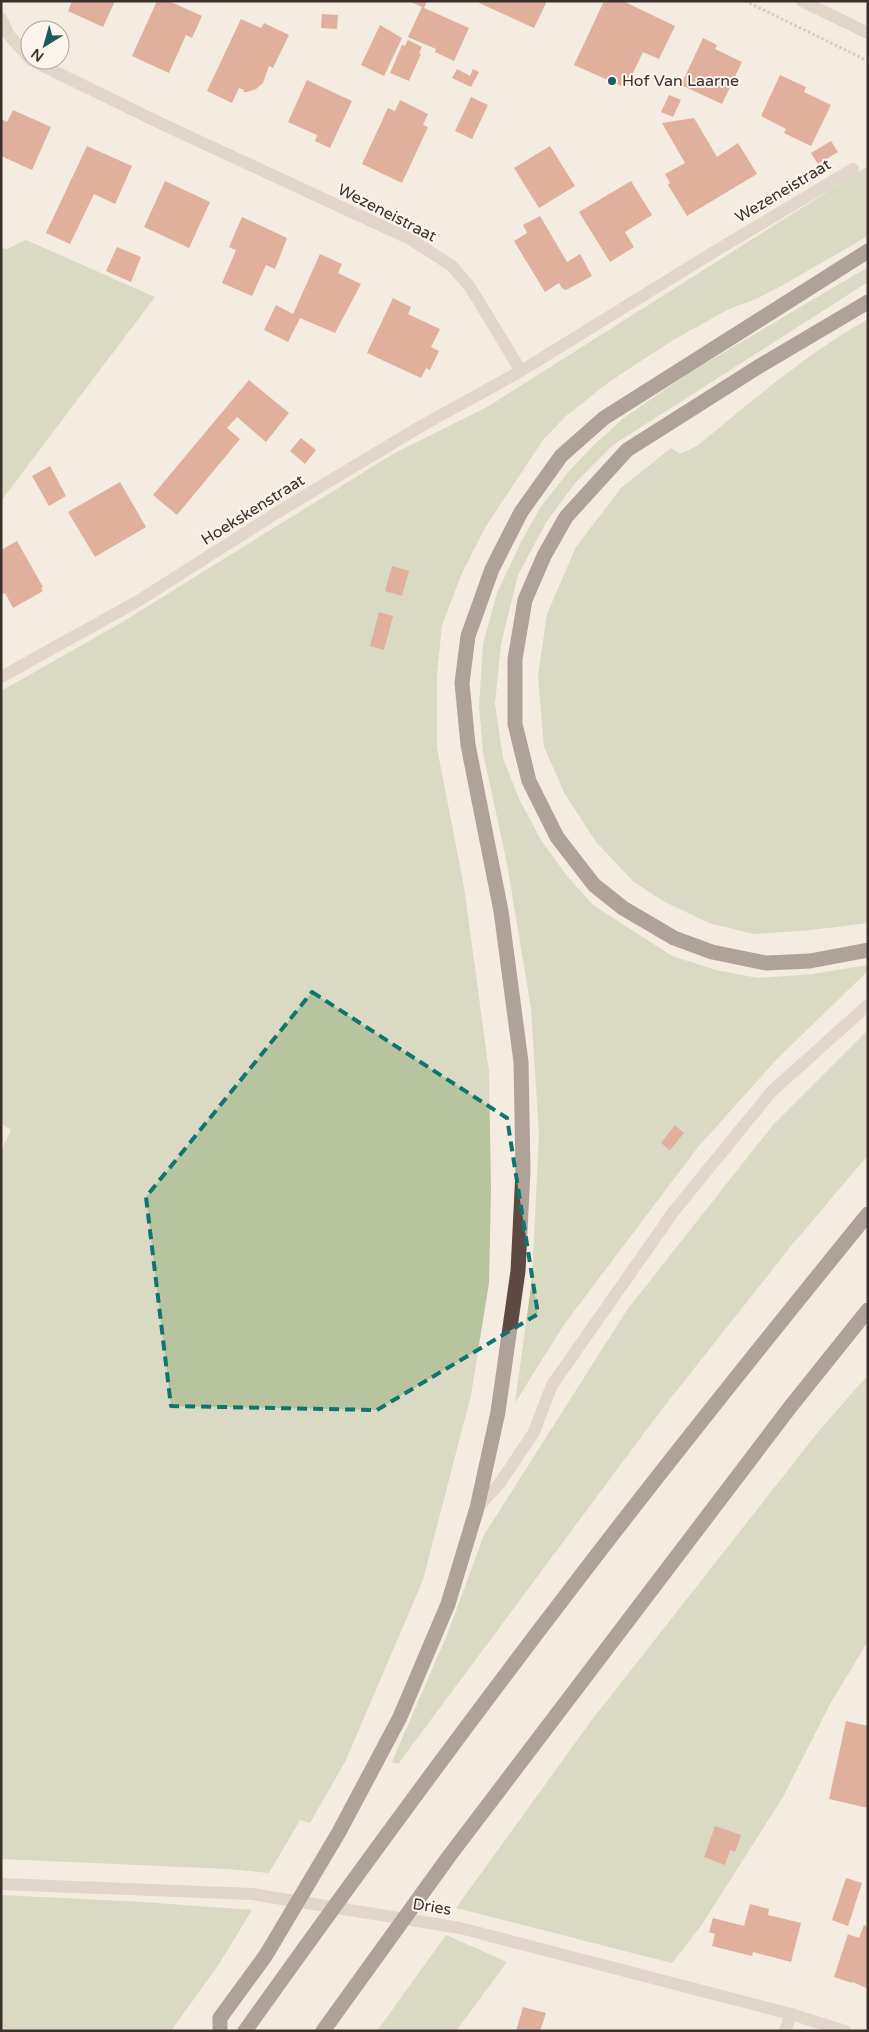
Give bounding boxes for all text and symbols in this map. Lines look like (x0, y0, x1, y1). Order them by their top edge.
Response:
north arrow (20, 20, 70, 70)
text: N (28, 45, 47, 65)
place label: Hof Van Laarne (622, 71, 739, 91)
marker: Hof Van Laarne (606, 75, 618, 87)
street label: Wezeneistraat (732, 155, 834, 227)
street label: Wezeneistraat (334, 180, 440, 246)
street label: Hoekskenstraat (198, 470, 308, 550)
street label: Dries (411, 1894, 453, 1920)

